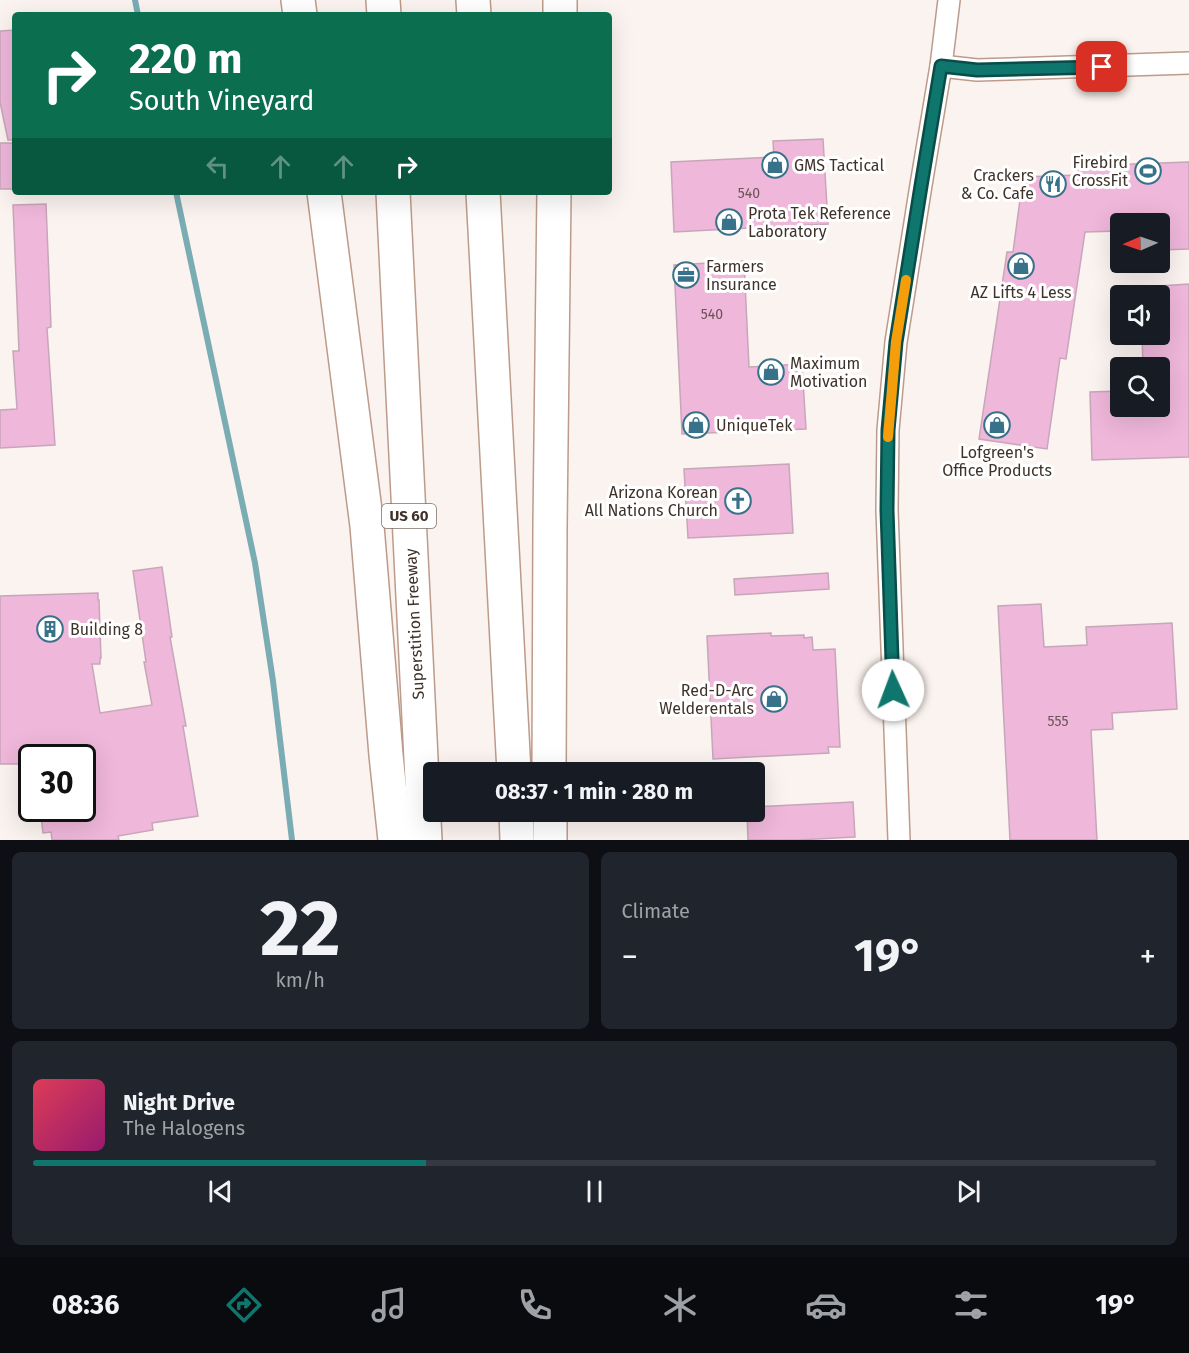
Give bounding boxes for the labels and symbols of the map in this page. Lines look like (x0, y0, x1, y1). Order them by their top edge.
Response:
pin (1076, 41, 1127, 92)
shop icon: GMS Tactical (760, 150, 790, 180)
place label: Firebird CrossFit (1072, 153, 1128, 190)
place label: GMS Tactical (794, 156, 884, 175)
sports icon: Firebird CrossFit (1133, 156, 1163, 186)
place label: Crackers & Co. Cafe (961, 166, 1034, 203)
restaurant icon: Crackers & Co. Cafe (1038, 169, 1068, 199)
house number: 540 (738, 185, 760, 202)
place label: Prota Tek Reference Laboratory (748, 204, 891, 241)
shop icon: Prota Tek Reference Laboratory (714, 207, 744, 237)
north arrow (1110, 213, 1170, 273)
shop icon: AZ Lifts 4 Less (1006, 251, 1036, 281)
place label: Farmers Insurance (706, 257, 777, 294)
office icon: Farmers Insurance (671, 260, 701, 290)
place label: AZ Lifts 4 Less (971, 283, 1071, 302)
house number: 540 (701, 306, 723, 323)
place label: Maximum Motivation (790, 354, 867, 391)
shop icon: Maximum Motivation (756, 357, 786, 387)
shop icon: UniqueTek (681, 410, 711, 440)
shop icon: Lofgreen's Office Products (982, 410, 1012, 440)
place label: UniqueTek (716, 416, 793, 435)
place label: Lofgreen's Office Products (942, 443, 1052, 480)
place label: Arizona Korean All Nations Church (585, 483, 718, 520)
church icon: Arizona Korean All Nations Church (723, 486, 753, 516)
road number: US 60 (382, 504, 436, 528)
street label: Superstition Freeway (401, 548, 428, 700)
building icon: Building 8 (35, 614, 65, 644)
place label: Building 8 (70, 620, 143, 639)
position arrow (861, 658, 925, 722)
place label: Red-D-Arc Welderentals (659, 681, 754, 718)
shop icon: Red-D-Arc Welderentals (759, 684, 789, 714)
house number: 555 (1048, 713, 1068, 730)
speed limit sign: 30 (18, 744, 96, 822)

